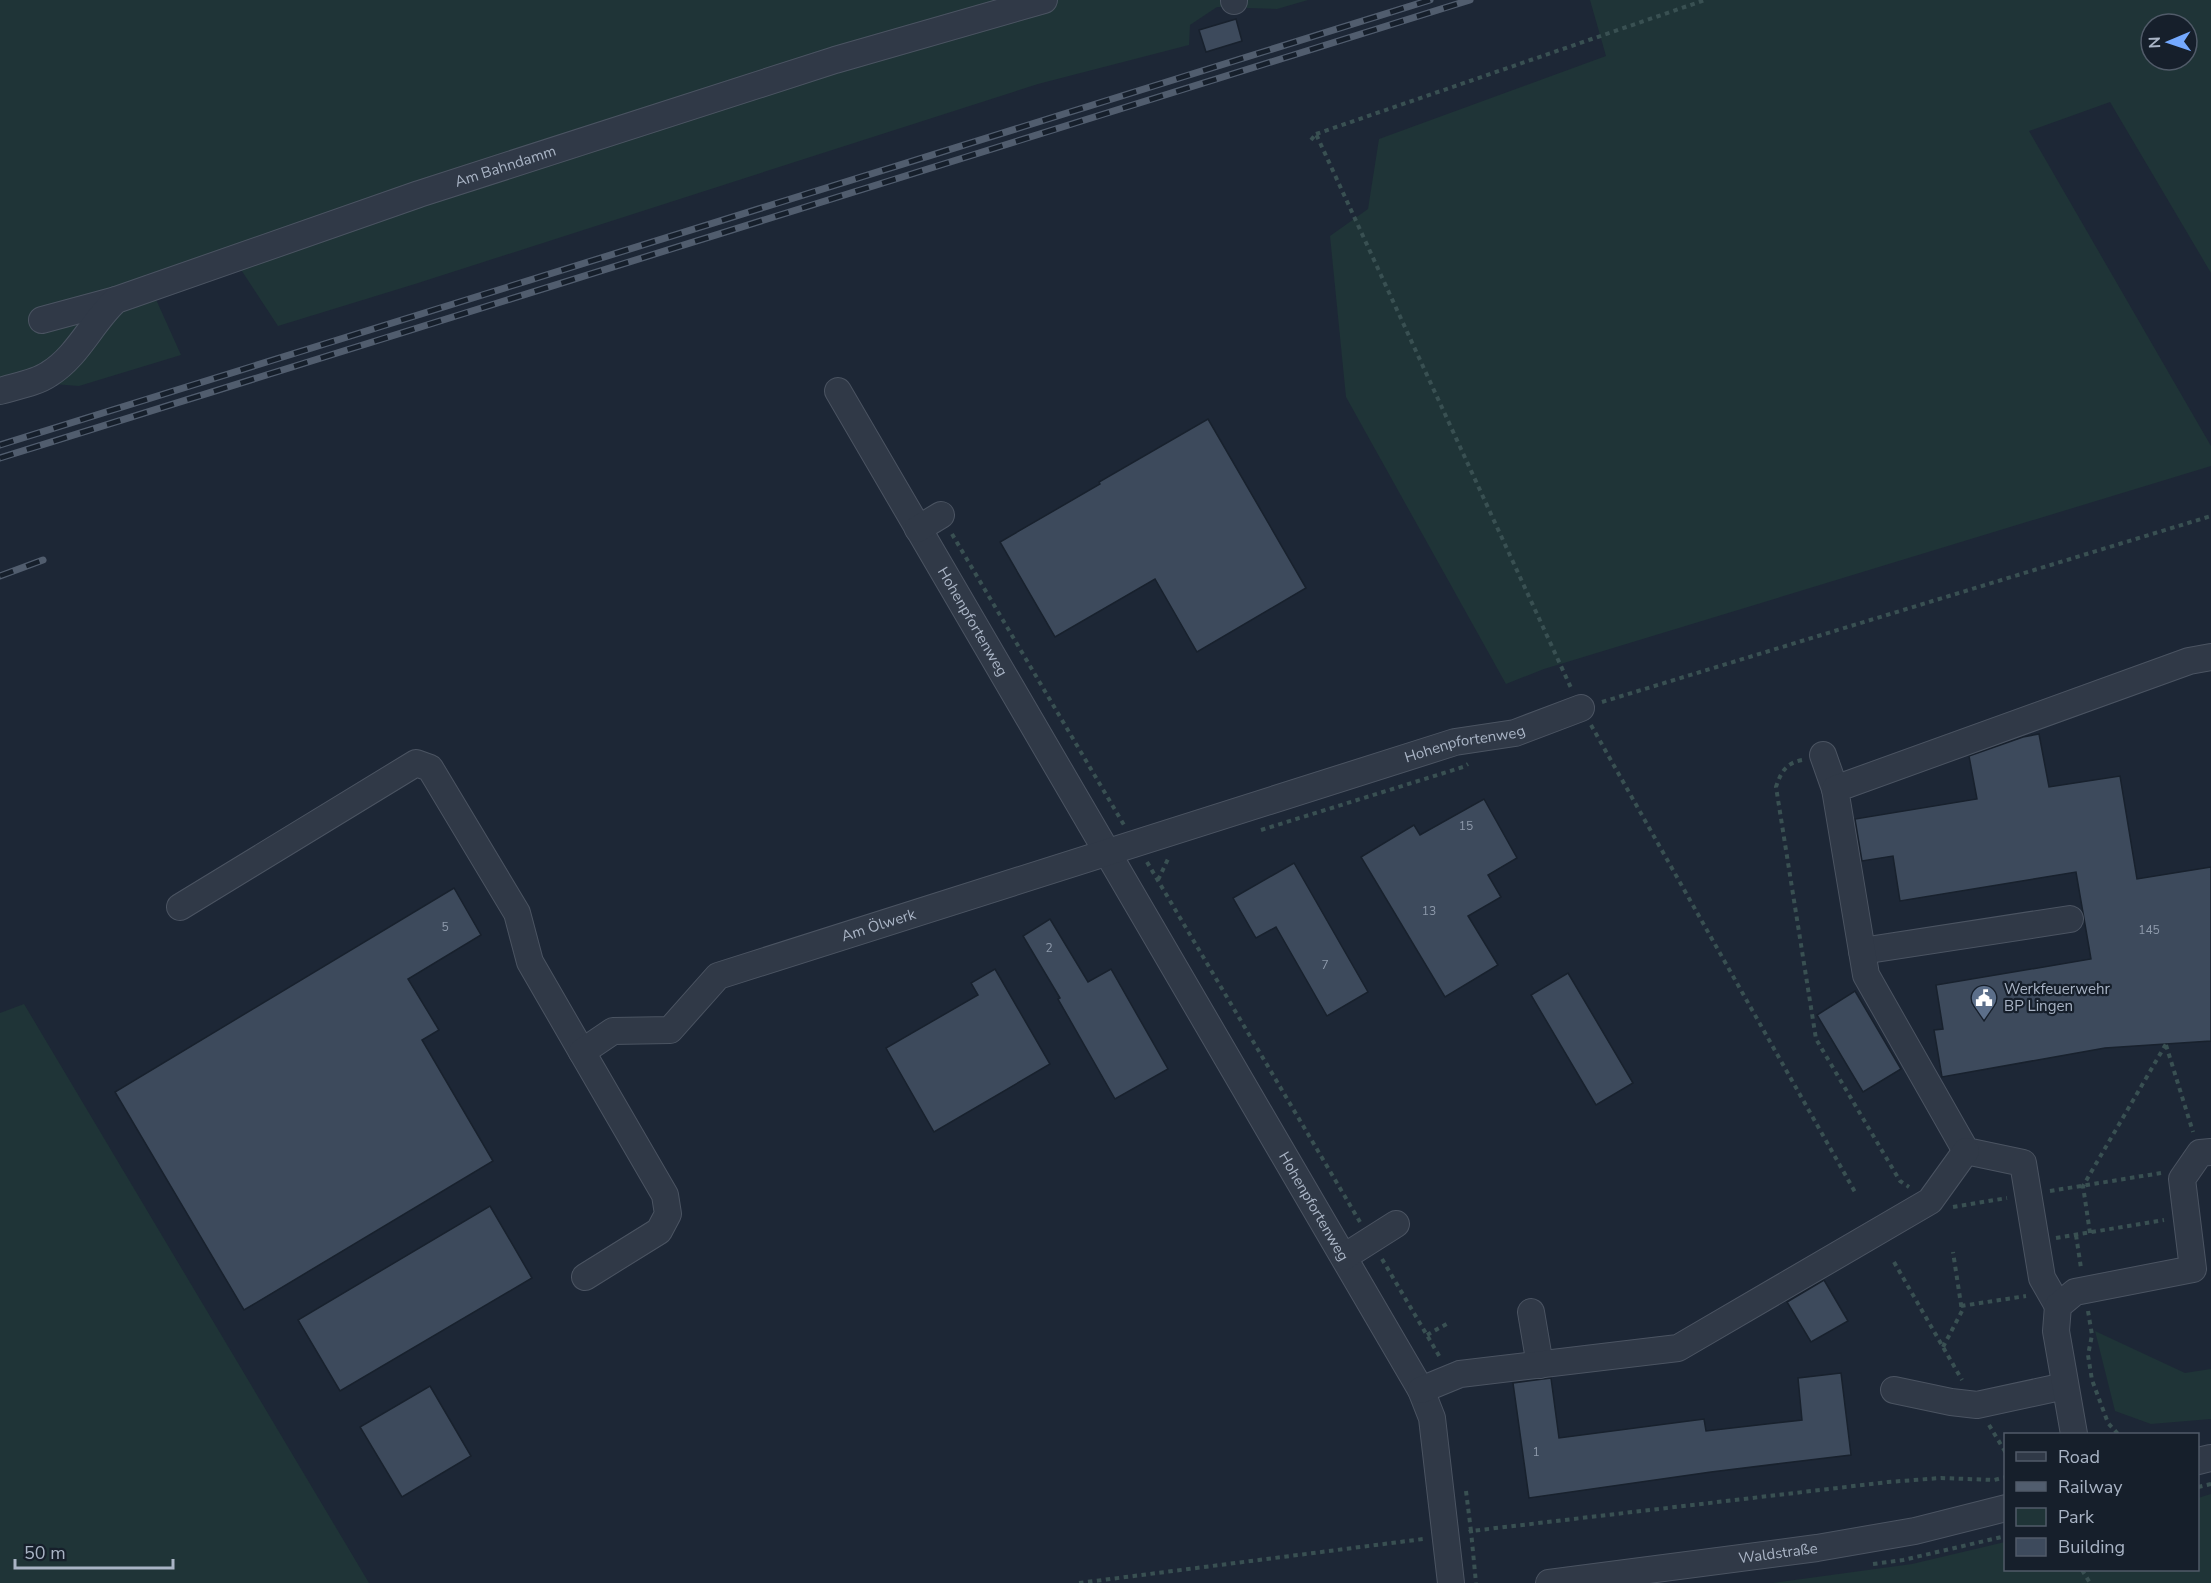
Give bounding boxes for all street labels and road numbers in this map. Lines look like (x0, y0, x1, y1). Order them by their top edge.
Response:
street label: Am Bahndamm (452, 141, 558, 192)
street label: Hohenpfortenweg (933, 563, 1012, 680)
street label: Hohenpfortenweg (1402, 720, 1528, 767)
street label: Am Ölwerk (839, 904, 919, 946)
street label: Hohenpfortenweg (1274, 1148, 1354, 1265)
street label: Waldstraße (1737, 1538, 1819, 1568)

